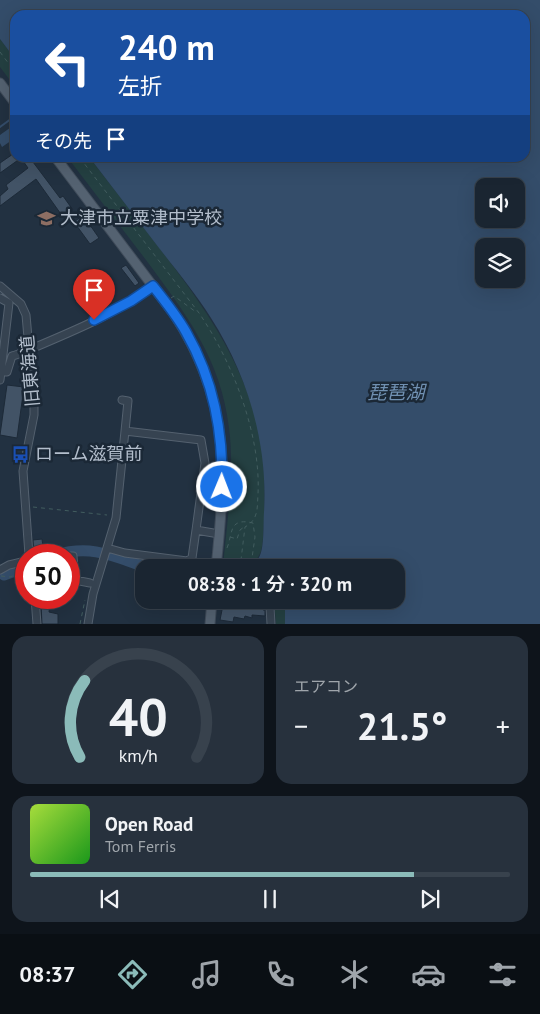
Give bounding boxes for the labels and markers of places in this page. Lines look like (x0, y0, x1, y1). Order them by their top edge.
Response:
place label: 大津市立粟津中学校 (60, 206, 222, 229)
school or university icon: 大津市立粟津中学校 (36, 208, 56, 228)
pin (73, 269, 115, 320)
place label: ローム滋賀前 (35, 442, 142, 465)
bus stop icon: ローム滋賀前 (11, 444, 31, 464)

